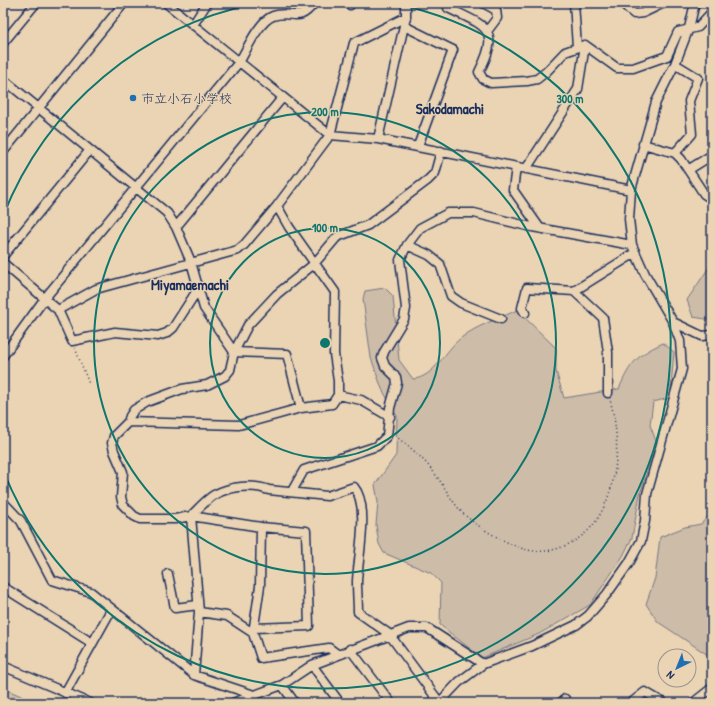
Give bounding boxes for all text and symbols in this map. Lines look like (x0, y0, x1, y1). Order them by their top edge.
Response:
place label: 市立小石小学校 (141, 89, 232, 107)
text: 300 m (556, 90, 584, 107)
marker: 市立小石小学校 (128, 93, 138, 103)
district label: Sakodamachi (416, 98, 484, 119)
text: 200 m (311, 103, 339, 120)
text: 100 m (312, 219, 338, 236)
district label: Miyamaemachi (151, 274, 229, 296)
centre of rings (318, 336, 332, 350)
north arrow (657, 648, 697, 688)
text: N (663, 668, 677, 682)

